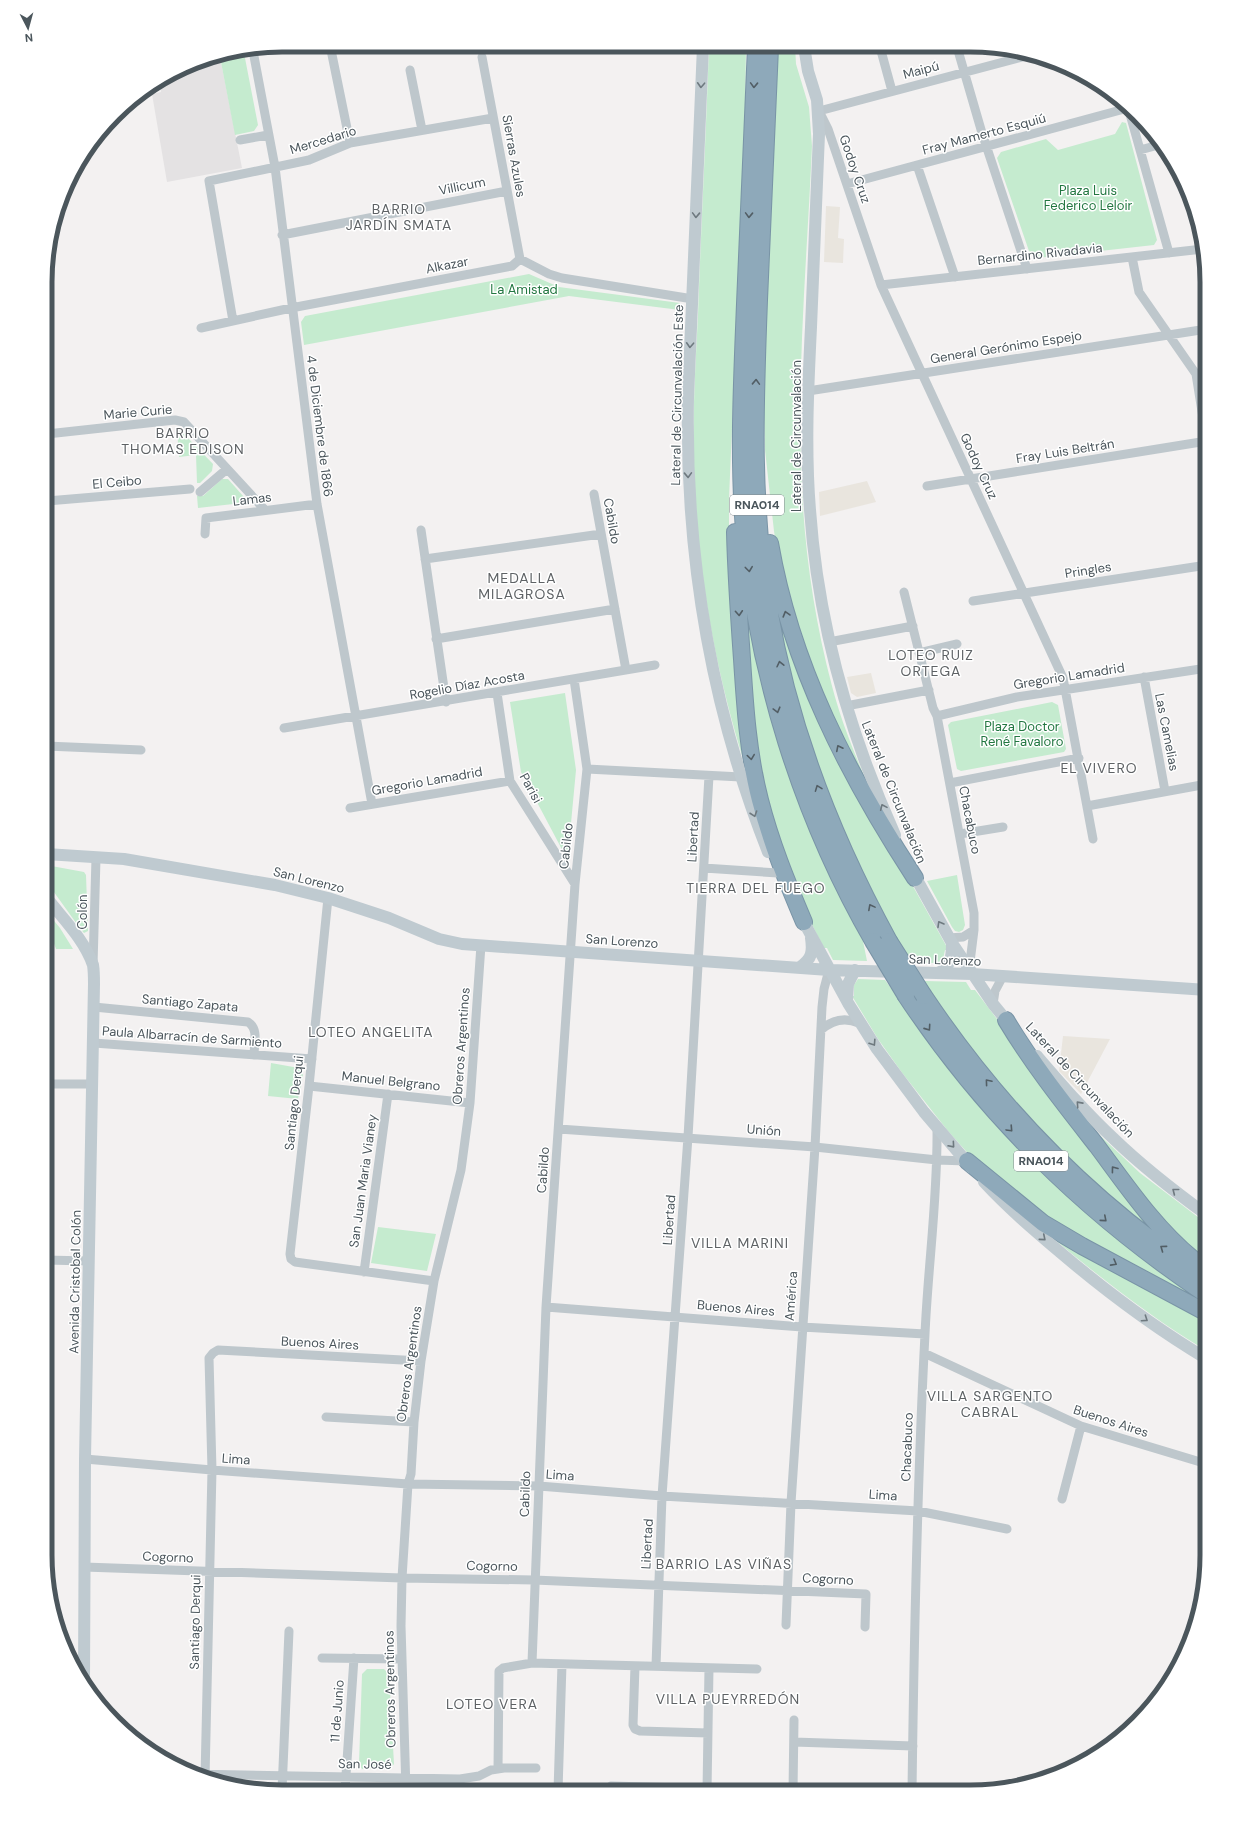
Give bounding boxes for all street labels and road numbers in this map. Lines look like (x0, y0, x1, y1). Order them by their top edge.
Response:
street label: Maipú (901, 57, 941, 83)
street label: Fray Mamerto Esquiú (920, 109, 1048, 159)
street label: Sierras Azules (498, 113, 530, 199)
street label: Mercedario (288, 122, 359, 158)
street label: Godoy Cruz (835, 133, 875, 205)
street label: Villicum (437, 173, 487, 199)
street label: Bernardino Rivadavia (977, 239, 1103, 269)
street label: Alkazar (424, 253, 470, 277)
street label: Lateral de Circunvalación Este (667, 304, 687, 486)
street label: General Gerónimo Espejo (929, 327, 1083, 367)
street label: 4 de Diciembre de 1866 (303, 354, 337, 498)
street label: Lateral de Circunvalación (788, 360, 805, 512)
street label: Marie Curie (103, 401, 173, 423)
street label: Godoy Cruz (956, 430, 1002, 502)
street label: Fray Luis Beltrán (1015, 435, 1115, 467)
street label: El Ceibo (92, 471, 143, 493)
street label: Lamas (232, 488, 272, 510)
road number: RNA014 (730, 495, 784, 515)
street label: Cabildo (600, 497, 624, 546)
street label: Pringles (1063, 558, 1113, 582)
street label: Gregorio Lamadrid (1012, 659, 1126, 693)
street label: Rogelio Díaz Acosta (408, 667, 526, 703)
street label: Las Camelias (1151, 692, 1183, 772)
street label: Lateral de Circunvalación (858, 718, 930, 866)
street label: Gregorio Lamadrid (370, 763, 484, 799)
street label: Parisi (516, 770, 546, 806)
street label: Chacabuco (955, 784, 985, 856)
street label: Libertad (683, 811, 703, 863)
street label: Cabildo (555, 822, 577, 870)
street label: San Lorenzo (272, 863, 347, 897)
street label: Colón (74, 894, 91, 930)
street label: San Lorenzo (585, 930, 659, 952)
street label: San Lorenzo (908, 950, 982, 970)
street label: Obreros Argentinos (448, 987, 474, 1105)
street label: Santiago Zapata (141, 990, 239, 1016)
street label: Lateral de Circunvalación (1022, 1019, 1138, 1141)
street label: Paula Albarracín de Sarmiento (101, 1022, 283, 1052)
street label: Santiago Derqui (281, 1055, 307, 1151)
street label: Manuel Belgrano (341, 1067, 441, 1095)
street label: San Juan Maria Vianey (345, 1113, 381, 1249)
street label: Unión (746, 1120, 782, 1140)
street label: Cabildo (533, 1146, 553, 1194)
road number: RNA014 (1014, 1151, 1068, 1171)
street label: Libertad (659, 1194, 679, 1246)
street label: Avenida Cristobal Colón (65, 1210, 85, 1354)
street label: América (781, 1270, 801, 1322)
street label: Buenos Aires (696, 1296, 776, 1320)
street label: Obreros Argentinos (392, 1305, 426, 1423)
street label: Buenos Aires (281, 1332, 359, 1354)
street label: Buenos Aires (1071, 1401, 1151, 1441)
street label: Chacabuco (897, 1412, 917, 1482)
street label: Lima (221, 1450, 251, 1468)
street label: Lima (545, 1466, 575, 1484)
street label: Cabildo (516, 1470, 534, 1517)
street label: Lima (868, 1486, 898, 1504)
street label: Libertad (637, 1518, 657, 1570)
street label: Cogorno (142, 1548, 194, 1566)
street label: Cogorno (466, 1557, 518, 1575)
street label: Cogorno (802, 1569, 854, 1589)
street label: Santiago Derqui (186, 1574, 204, 1670)
street label: Obreros Argentinos (380, 1630, 400, 1748)
street label: 11 de Junio (326, 1679, 348, 1743)
street label: San José (338, 1755, 392, 1773)

